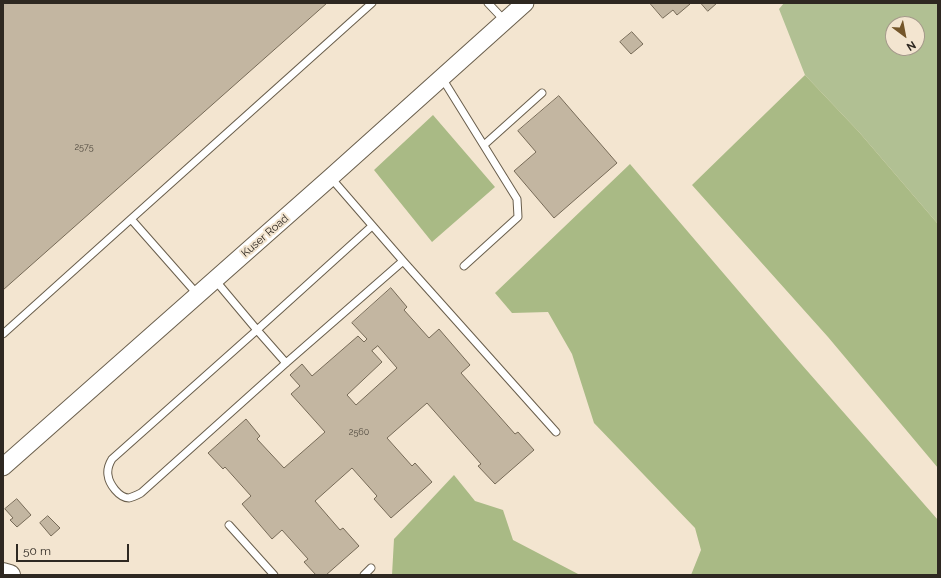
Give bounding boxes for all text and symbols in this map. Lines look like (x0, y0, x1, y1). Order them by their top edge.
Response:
north arrow (885, 16, 925, 56)
text: N (904, 38, 918, 53)
house number: 2575 (74, 142, 94, 152)
street label: Kuser Road (239, 212, 291, 260)
house number: 2560 (349, 427, 369, 437)
scale bar (18, 536, 131, 562)
text: 50 m (23, 544, 51, 558)

